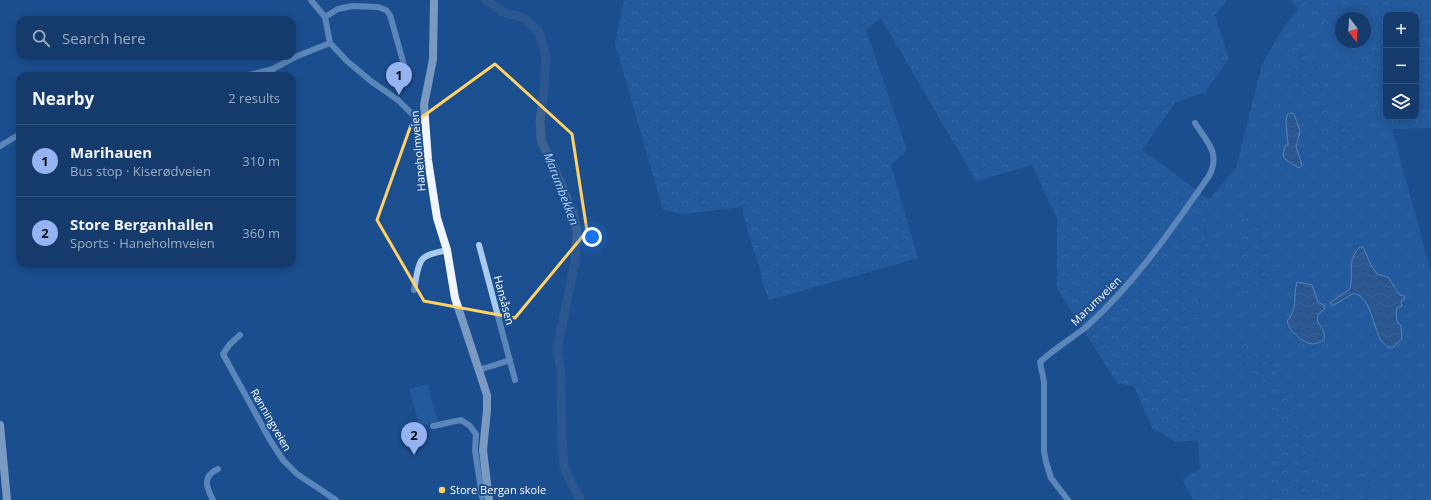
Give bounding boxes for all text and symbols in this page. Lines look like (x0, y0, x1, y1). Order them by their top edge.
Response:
north arrow (1335, 12, 1371, 48)
map controls (1383, 12, 1419, 120)
button: + (1383, 12, 1419, 48)
search box (16, 16, 296, 60)
icon: search (30, 27, 52, 49)
text: Search here (62, 28, 146, 48)
button: − (1383, 48, 1419, 84)
pin: 1 (386, 62, 412, 95)
button: layers (1383, 84, 1419, 120)
text: Nearby (32, 87, 94, 110)
text: 2 results (228, 89, 280, 107)
street label: Haneholmveien (407, 110, 428, 192)
text: Marihauen (70, 142, 152, 162)
water label: Marumbekken (540, 150, 583, 228)
text: 1 (41, 152, 49, 170)
text: 310 m (242, 152, 280, 170)
text: Bus stop · Kiserødveien (70, 162, 211, 180)
text: Store Berganhallen (70, 214, 214, 234)
text: 2 (41, 224, 49, 242)
text: 360 m (242, 224, 280, 242)
your location (582, 227, 602, 247)
text: Sports · Haneholmveien (70, 234, 215, 252)
street label: Marumveien (1067, 273, 1124, 329)
street label: Hansåsen (491, 274, 518, 326)
street label: Rønningveien (247, 386, 295, 454)
pin: 2 (401, 422, 427, 455)
place label: Store Bergan skole (450, 482, 546, 497)
marker: Store Bergan skole (437, 485, 447, 495)

